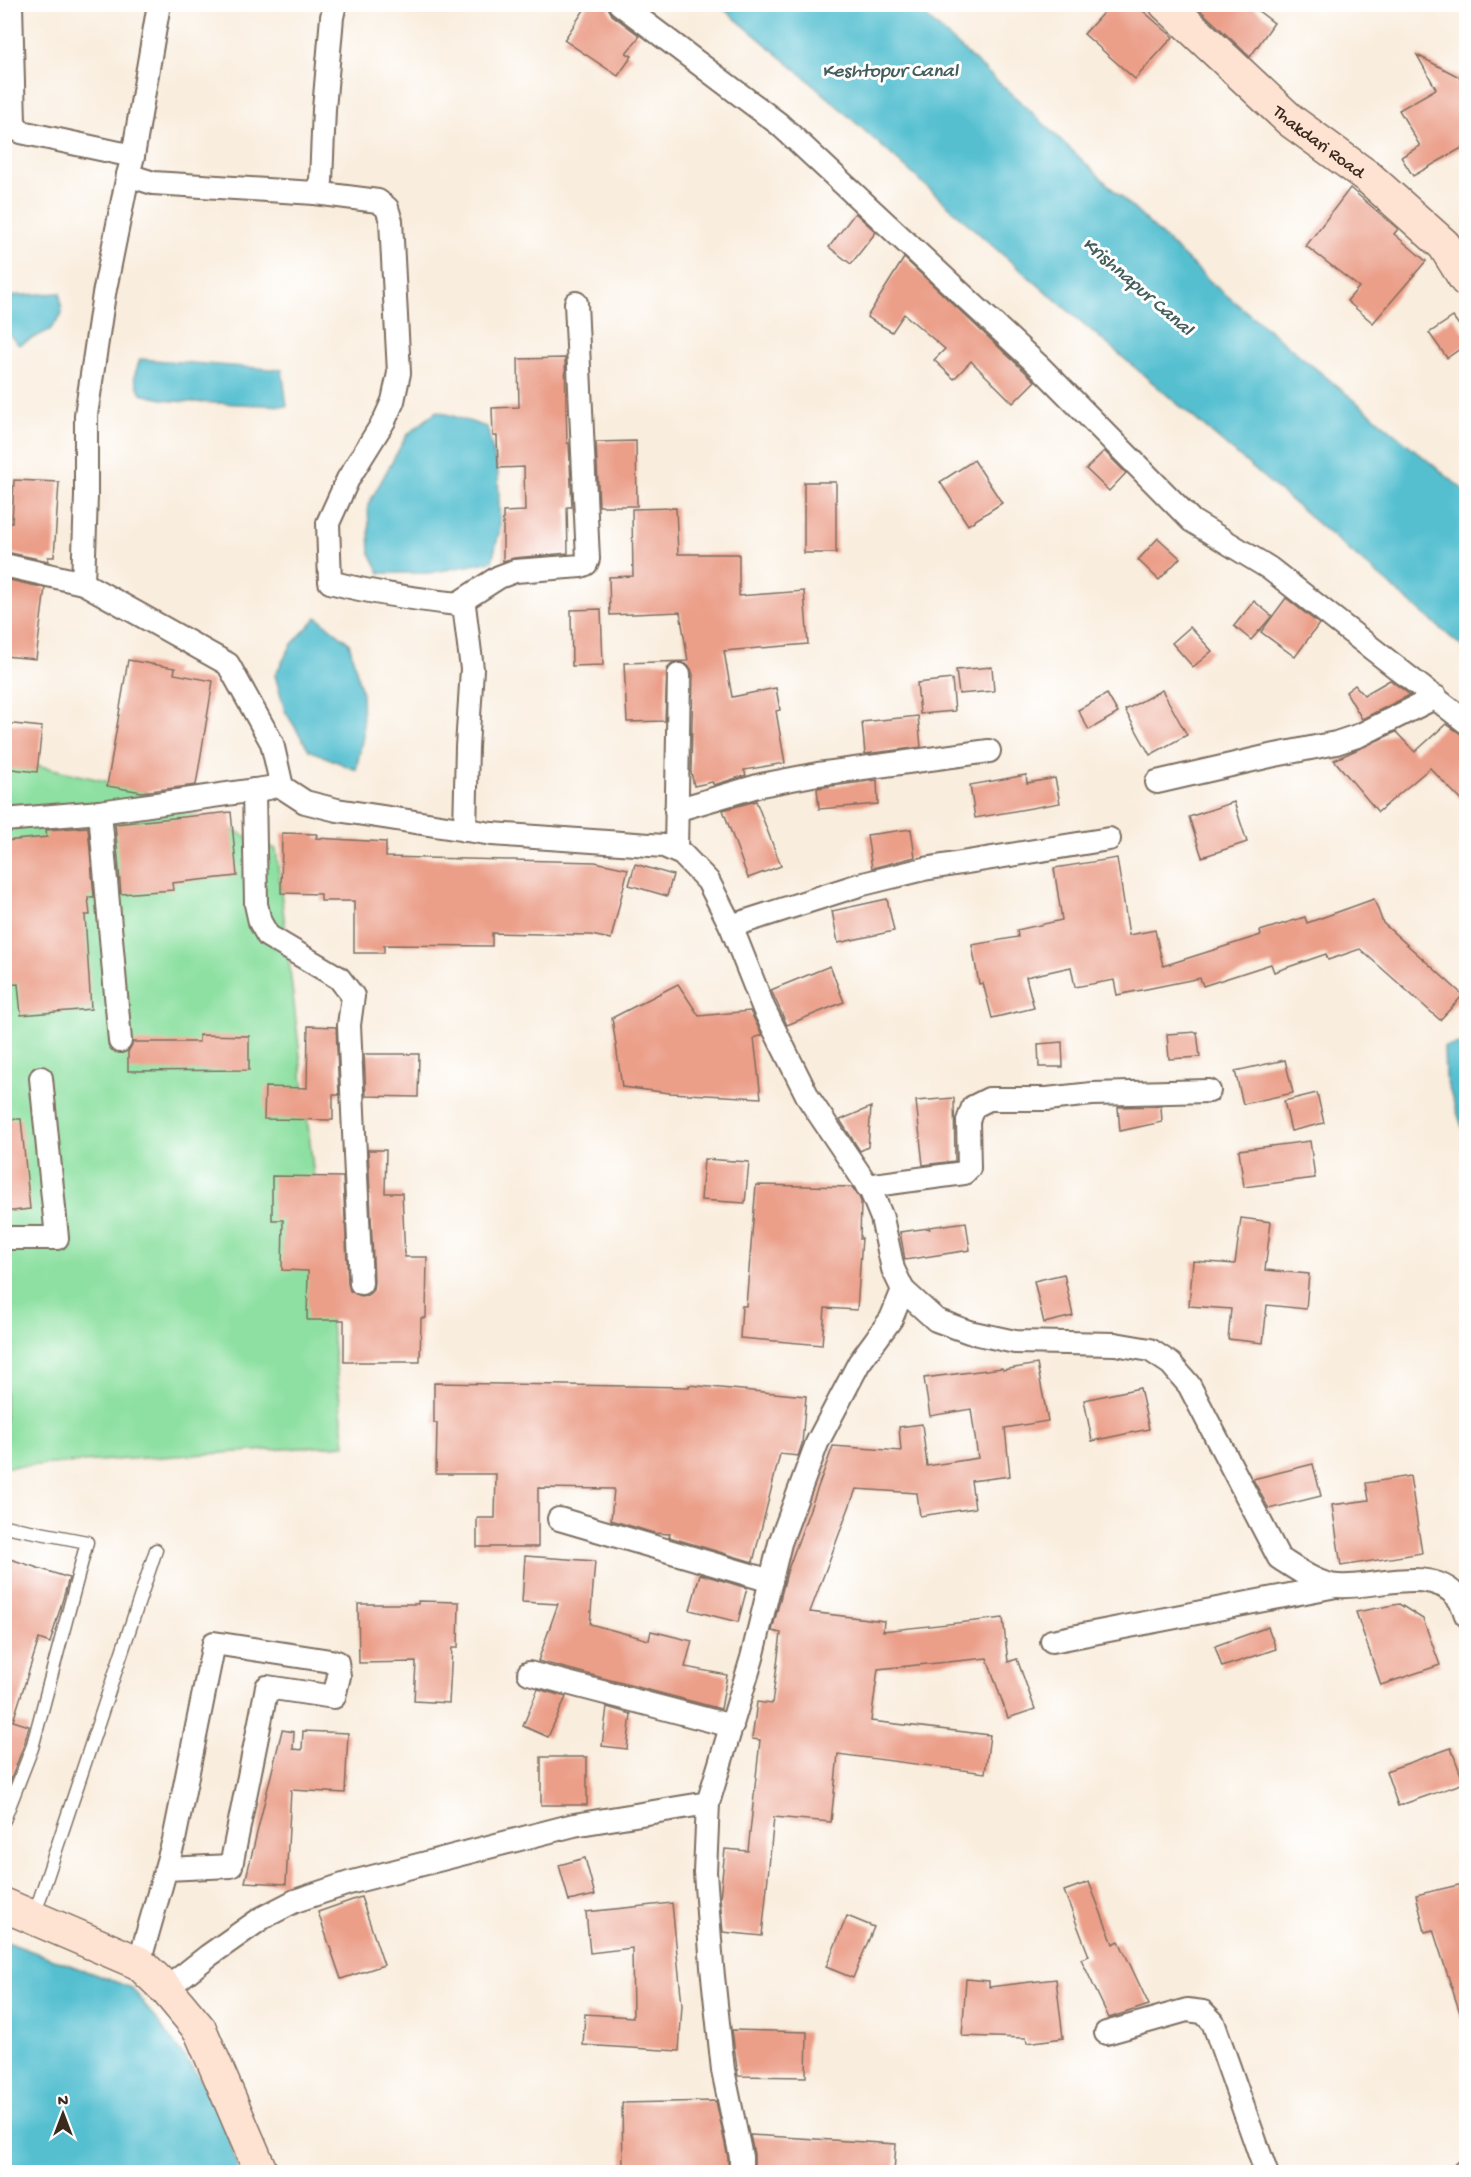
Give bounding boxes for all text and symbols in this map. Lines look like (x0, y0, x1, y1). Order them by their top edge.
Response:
water label: Keshtopur Canal (822, 61, 960, 84)
street label: Thakdari Road (1267, 101, 1369, 185)
water label: Krishnapur Canal (1077, 233, 1198, 343)
north arrow (33, 2084, 93, 2144)
text: N (58, 2093, 69, 2112)

